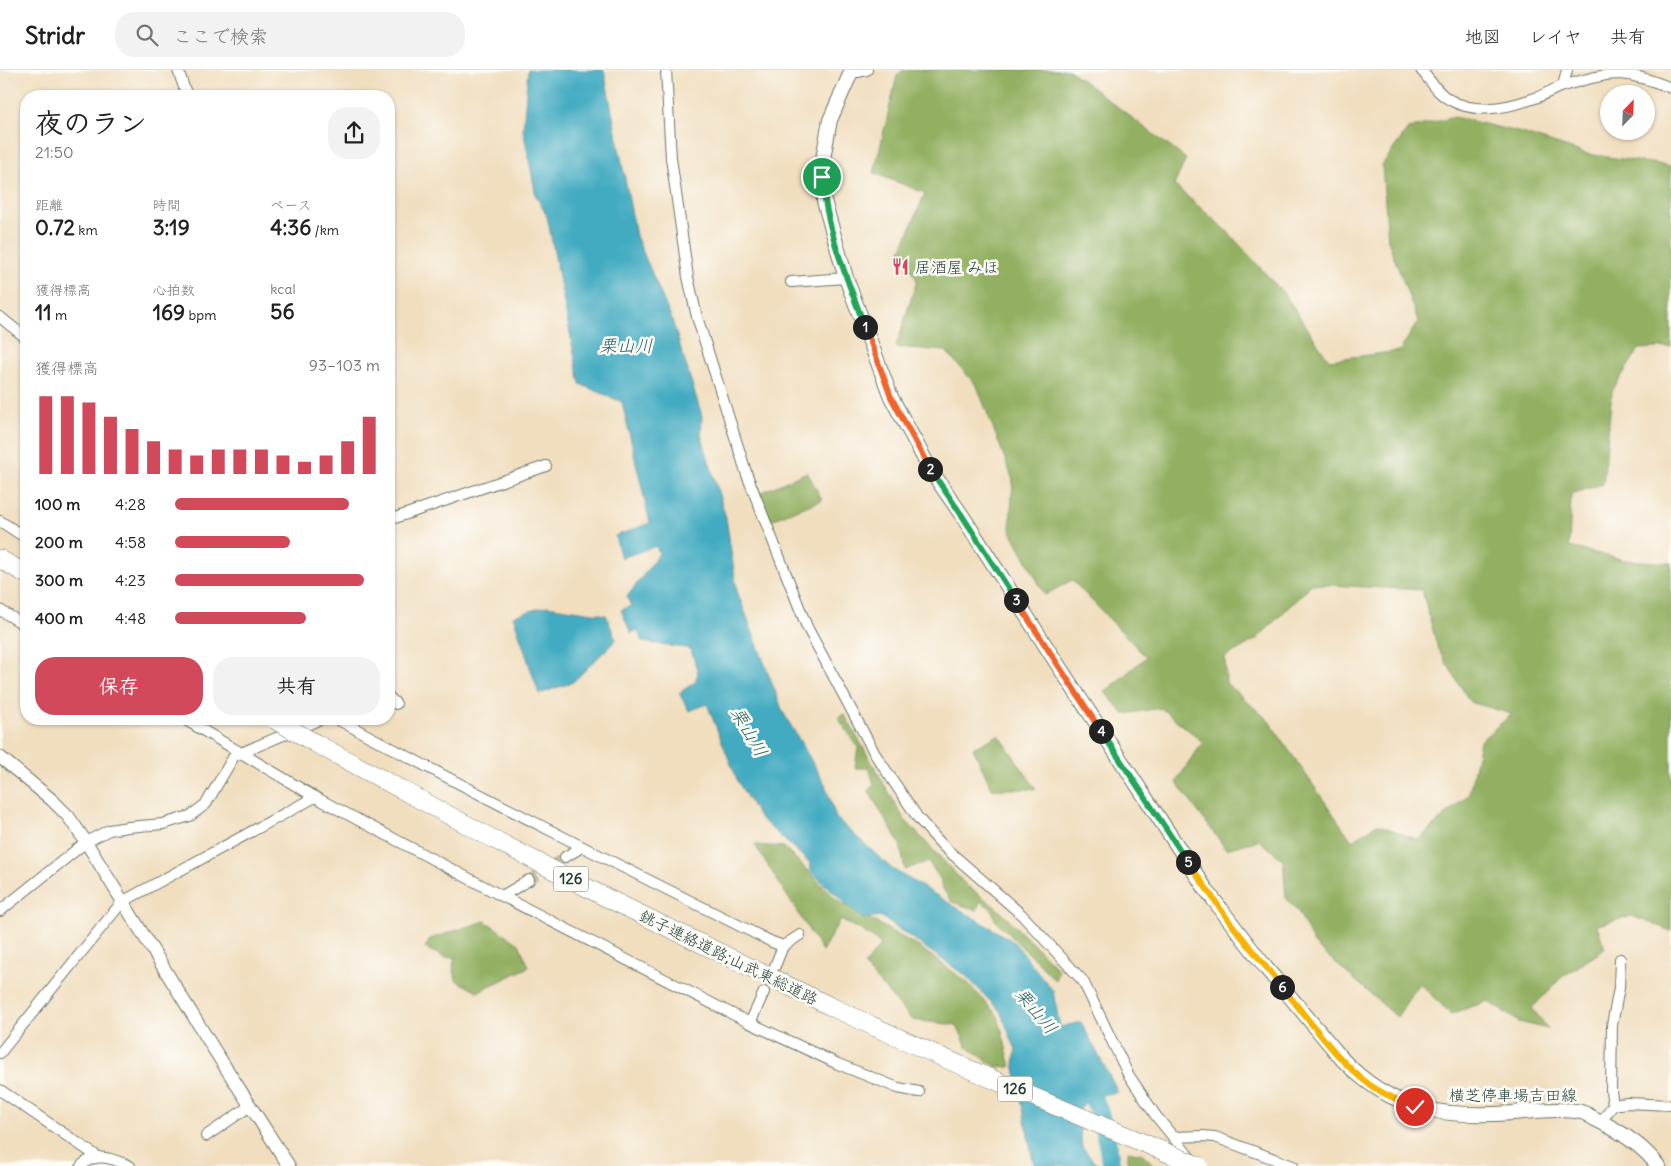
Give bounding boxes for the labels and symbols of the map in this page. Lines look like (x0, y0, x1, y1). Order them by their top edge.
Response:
north arrow (1600, 85, 1655, 140)
pin (801, 156, 843, 198)
restaurant icon: 居酒屋 みほ (891, 257, 911, 277)
place label: 居酒屋 みほ (915, 257, 999, 277)
pin: 1 (852, 314, 878, 340)
water label: 栗山川 (599, 334, 653, 357)
pin: 2 (918, 456, 942, 482)
pin: 3 (1004, 588, 1028, 612)
water label: 栗山川 (726, 703, 773, 761)
pin: 4 (1088, 718, 1114, 744)
pin: 5 (1176, 850, 1200, 874)
road number: 126 (554, 866, 588, 892)
street label: 銚子連絡道路;山武東総道路 (637, 905, 821, 1009)
pin: 6 (1270, 974, 1294, 1000)
water label: 栗山川 (1010, 983, 1063, 1039)
road number: 126 (998, 1076, 1032, 1102)
street label: 横芝停車場吉田線 (1449, 1085, 1577, 1105)
pin (1394, 1086, 1436, 1128)

